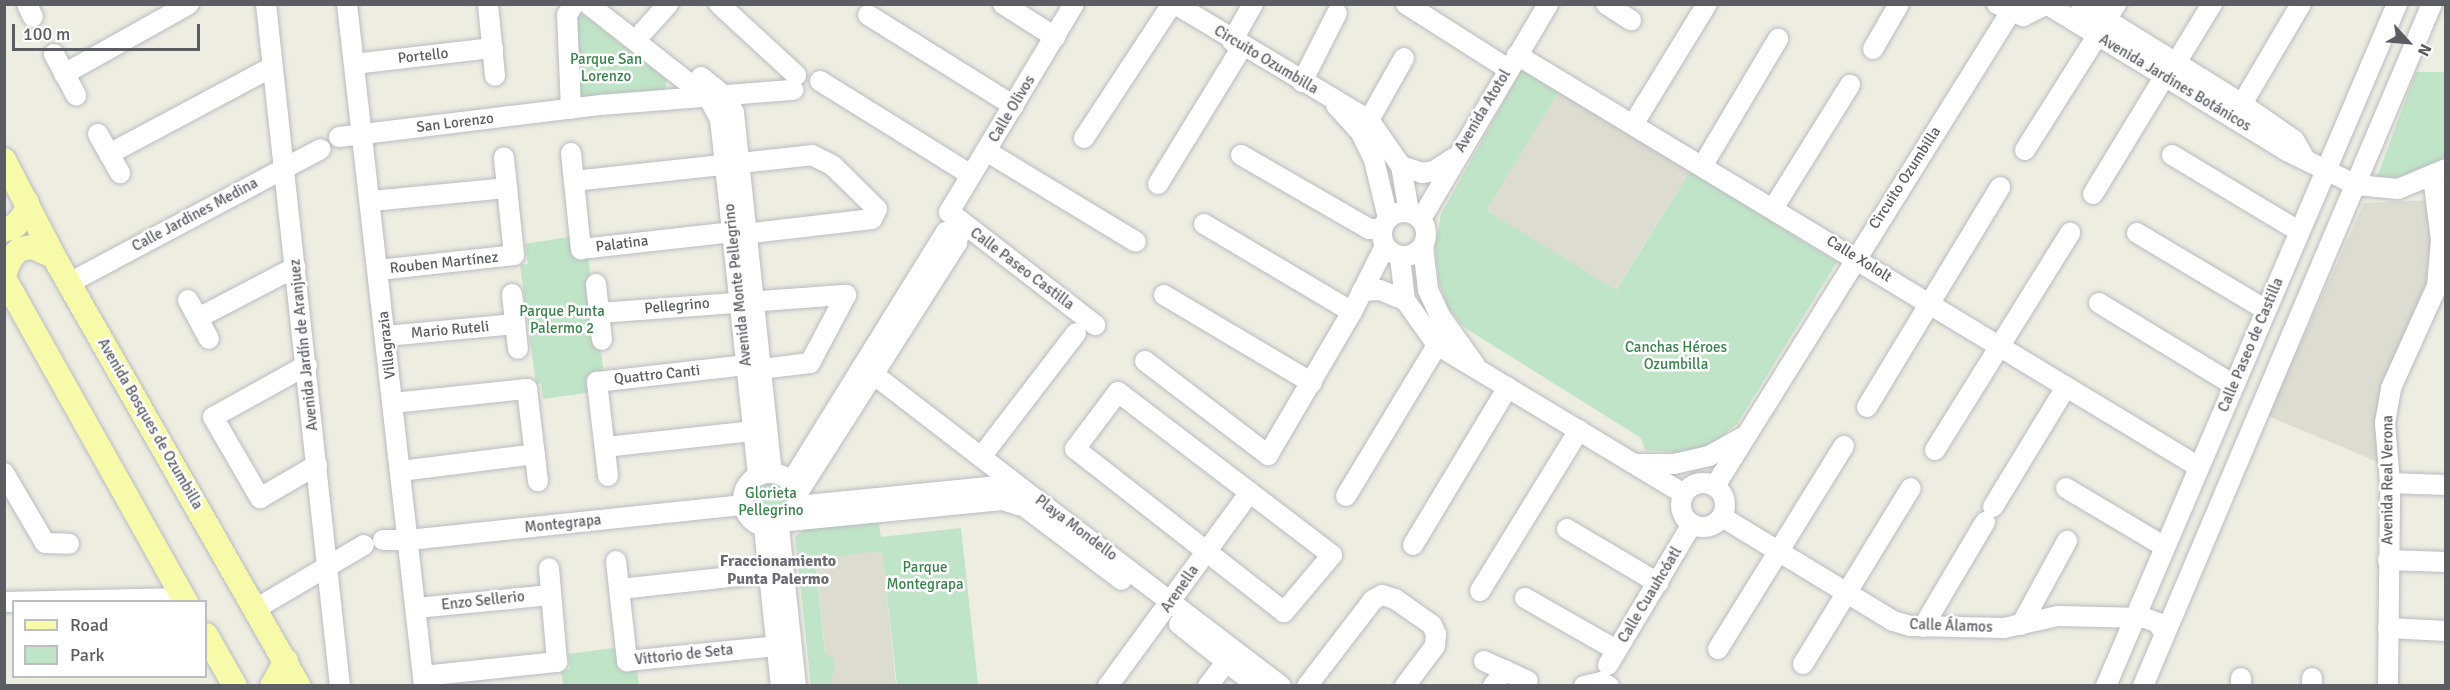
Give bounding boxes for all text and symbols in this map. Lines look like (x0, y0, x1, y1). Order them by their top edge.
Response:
scale bar (15, 12, 202, 50)
north arrow (2378, 12, 2438, 72)
street label: Circuito Ozumbilla (1211, 22, 1321, 98)
text: 100 m (23, 23, 70, 45)
street label: Avenida Jardines Botánicos (2096, 30, 2254, 136)
text: N (2413, 40, 2436, 59)
street label: Portello (397, 44, 449, 68)
park label: Parque San Lorenzo (570, 50, 642, 85)
street label: Avenida Atotol (1451, 66, 1515, 156)
street label: Calle Olivos (985, 72, 1039, 146)
street label: San Lorenzo (415, 109, 495, 137)
street label: Circuito Ozumbilla (1865, 123, 1945, 233)
street label: Calle Jardines Medina (129, 174, 261, 256)
street label: Avenida Monte Pellegrino (721, 203, 755, 367)
street label: Calle Paseo Castilla (966, 224, 1078, 314)
street label: Palatina (595, 232, 649, 256)
street label: Calle Xololt (1823, 232, 1895, 286)
street label: Rouben Martínez (389, 248, 499, 278)
street label: Avenida Jardín de Aranjuez (286, 258, 322, 432)
street label: Calle Paseo de Castilla (2215, 275, 2287, 415)
street label: Pellegrino (644, 294, 710, 318)
park label: Parque Punta Palermo 2 (519, 302, 605, 337)
street label: Villagrazia (374, 310, 400, 380)
street label: Mario Ruteli (410, 318, 490, 342)
street label: Avenida Bosques de Ozumbilla (94, 335, 206, 513)
park label: Canchas Héroes Ozumbilla (1625, 338, 1727, 373)
street label: Quattro Canti (613, 362, 701, 388)
street label: Avenida Real Verona (2379, 415, 2397, 545)
park label: Glorieta Pellegrino (738, 484, 804, 519)
street label: Playa Mondello (1031, 491, 1121, 565)
street label: Montegrapa (524, 511, 602, 537)
street label: Calle Cuauhcóatl (1614, 544, 1686, 646)
district label: Fraccionamiento Punta Palermo (720, 551, 836, 589)
park label: Parque Montegrapa (886, 558, 964, 593)
street label: Arenella (1157, 562, 1203, 616)
street label: Enzo Sellerio (440, 588, 526, 614)
legend (12, 600, 207, 678)
text: Road (70, 614, 109, 636)
street label: Calle Álamos (1909, 616, 1993, 636)
street label: Vittorio de Seta (634, 641, 734, 669)
text: Park (70, 644, 105, 666)

